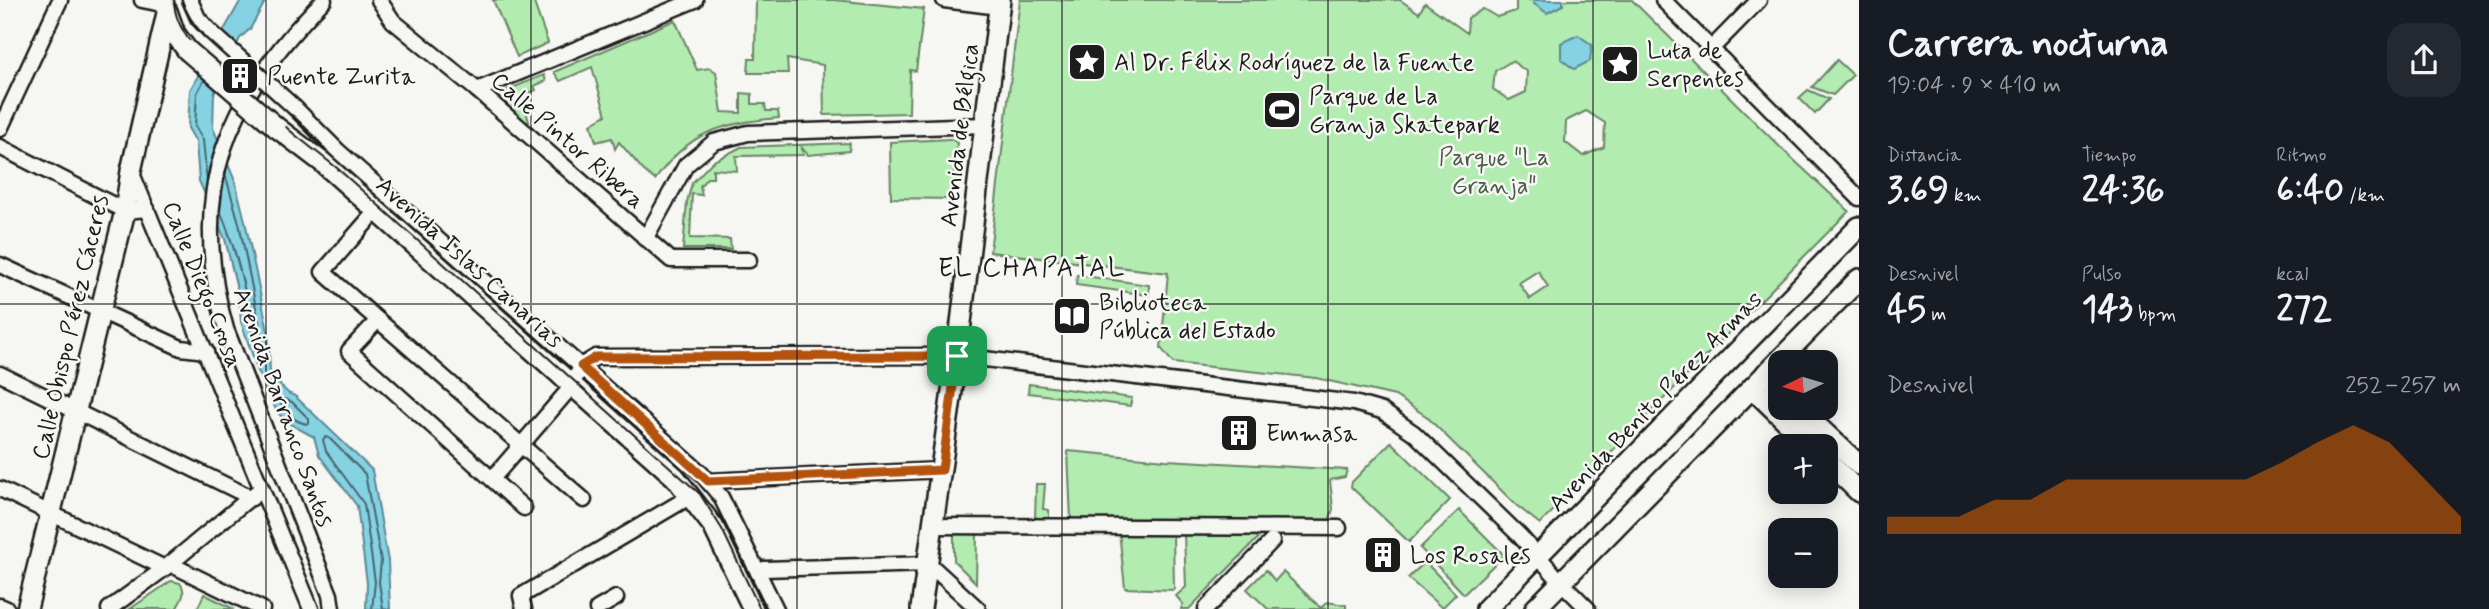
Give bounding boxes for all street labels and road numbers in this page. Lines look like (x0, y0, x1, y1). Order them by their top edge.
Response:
street label: Avenida de Bélgica (934, 42, 990, 229)
street label: Calle Pintor Ribera (484, 66, 650, 216)
street label: Avenida Islas Canarias (369, 171, 570, 356)
street label: Calle Obispo Pérez Cáceres (26, 192, 117, 463)
street label: Calle Diego Crosa (151, 197, 249, 373)
street label: Avenida Barranco Santos (225, 284, 340, 531)
street label: Avenida Benito Pérez Armas (1542, 285, 1770, 519)

